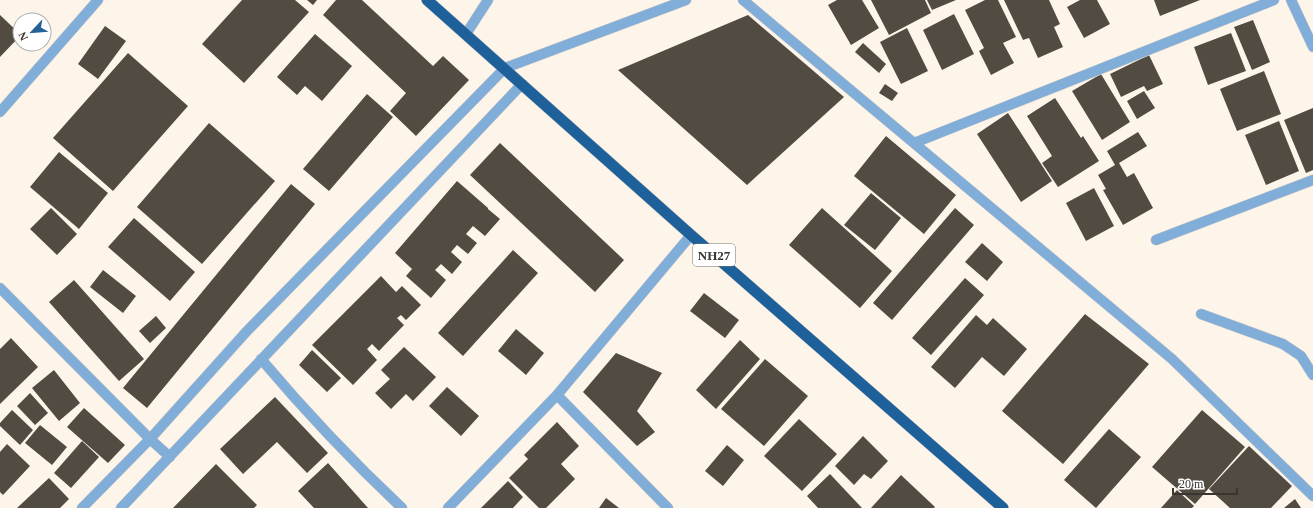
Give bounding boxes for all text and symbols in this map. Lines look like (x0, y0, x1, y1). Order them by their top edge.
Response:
north arrow (12, 12, 52, 52)
text: N (16, 30, 30, 43)
road number: NH27 (693, 244, 735, 266)
scale bar (1173, 470, 1237, 496)
text: 20 m (1179, 477, 1204, 491)

